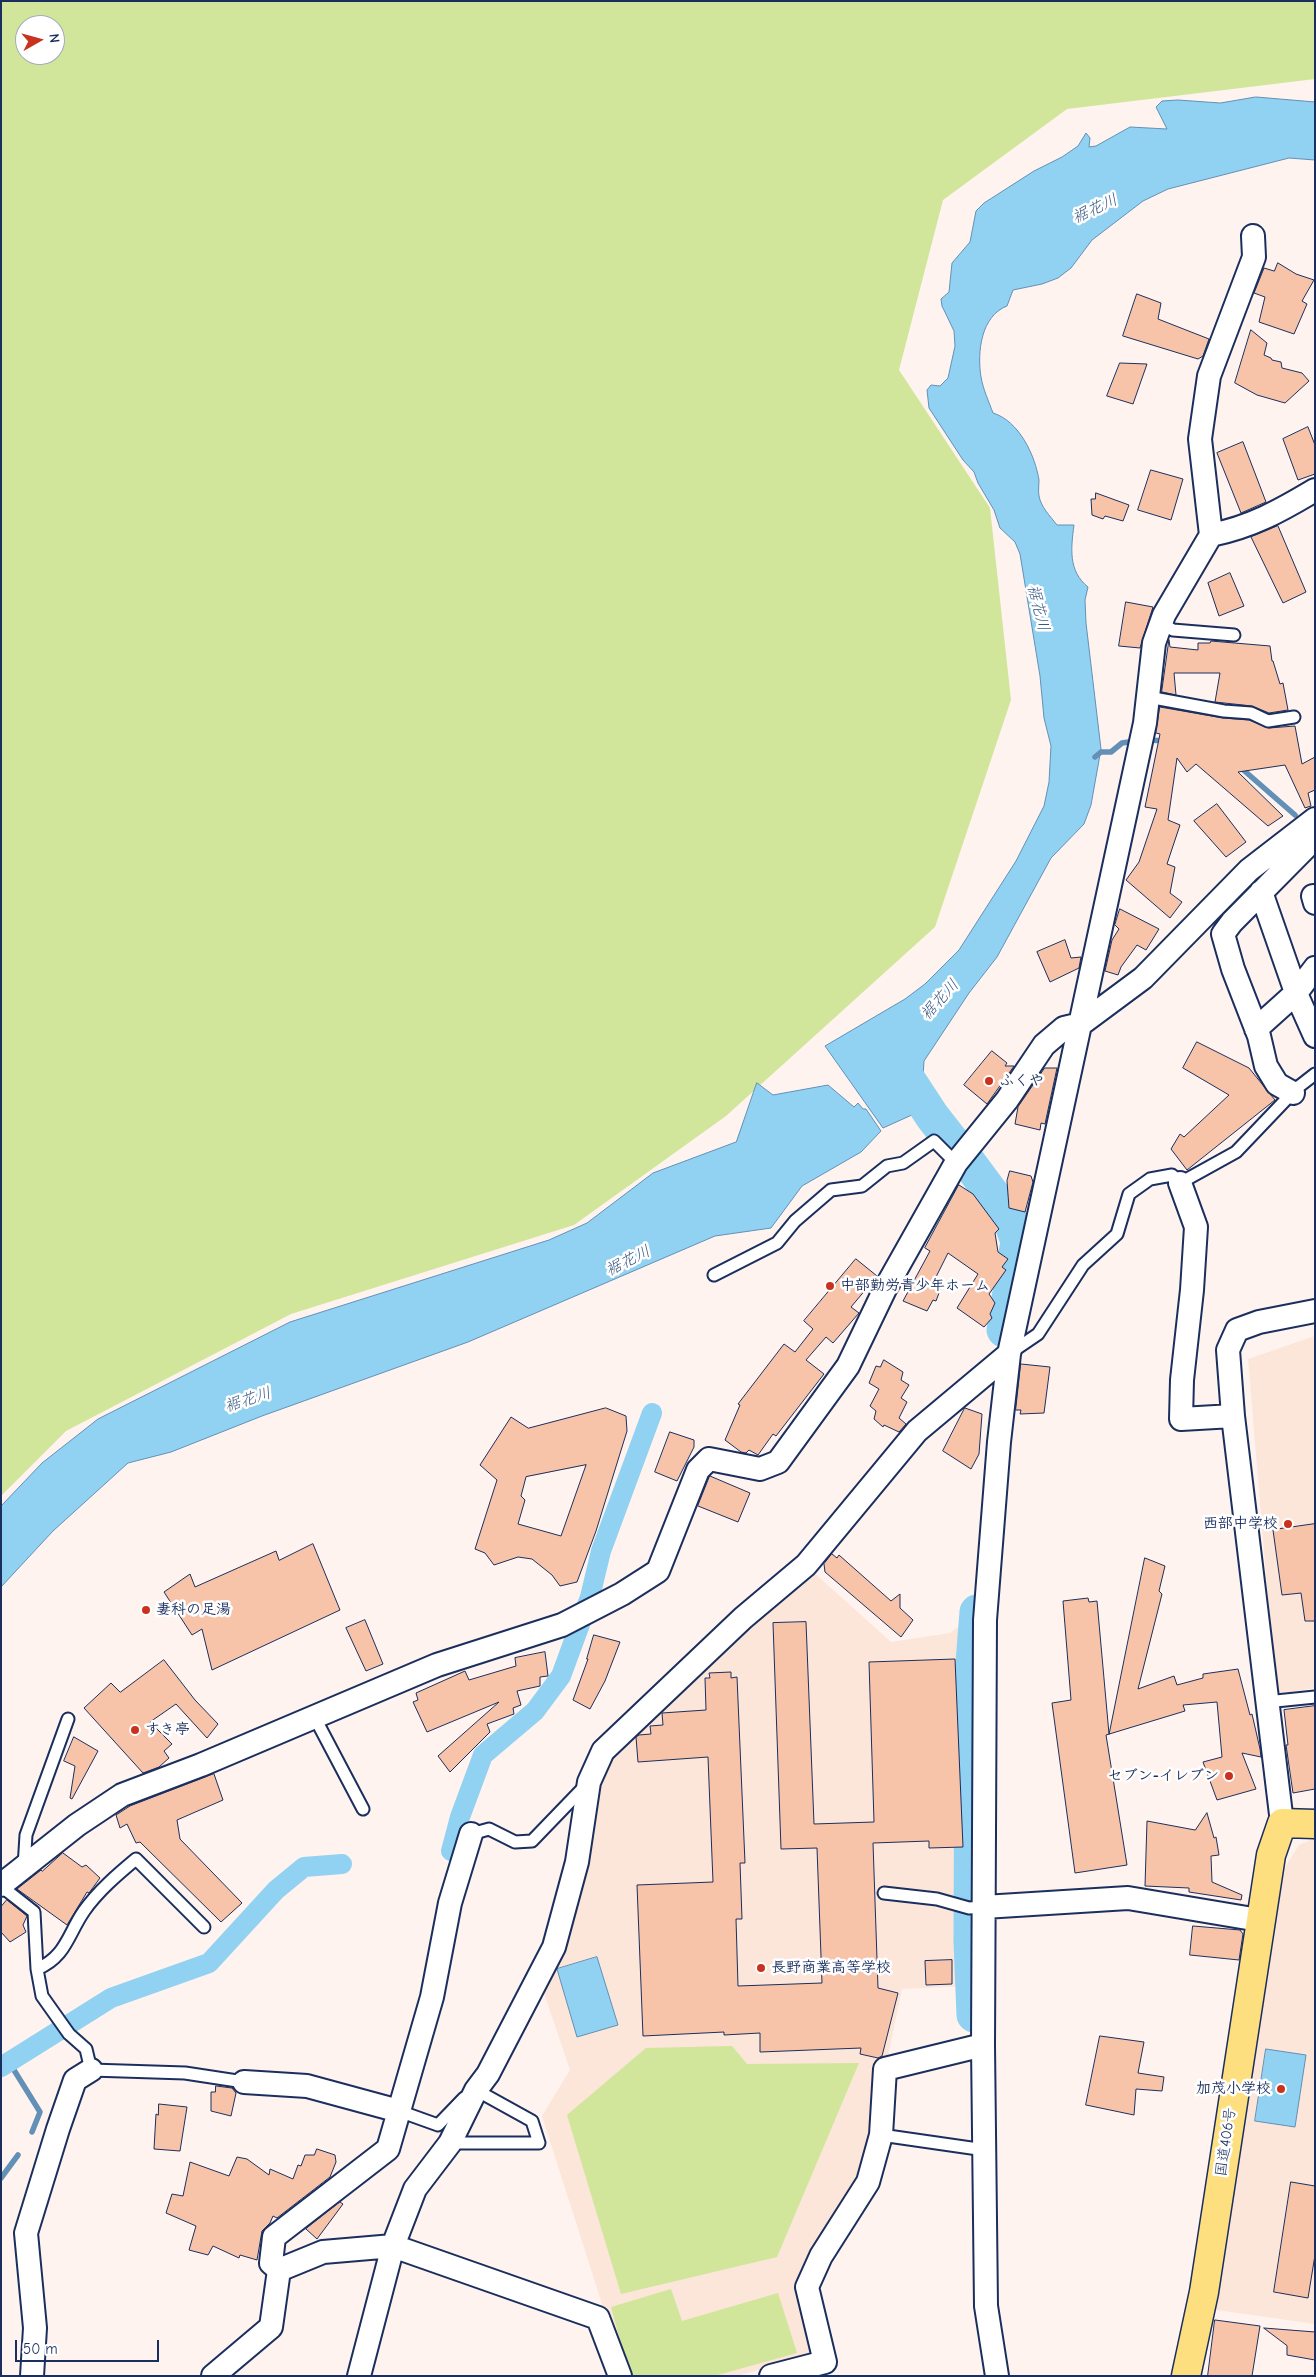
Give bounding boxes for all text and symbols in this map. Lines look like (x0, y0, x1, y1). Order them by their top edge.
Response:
north arrow (15, 15, 65, 65)
text: N (45, 33, 63, 44)
water label: 裾花川 (1069, 190, 1121, 228)
water label: 裾花川 (1023, 582, 1053, 634)
water label: 裾花川 (917, 976, 963, 1024)
place label: ふくや (999, 1072, 1044, 1090)
marker: ふくや (983, 1075, 995, 1087)
water label: 裾花川 (602, 1242, 654, 1280)
place label: 中部勤労青少年ホーム (840, 1277, 990, 1295)
marker: 中部勤労青少年ホーム (824, 1280, 836, 1292)
water label: 裾花川 (222, 1383, 274, 1417)
place label: 西部中学校 (1203, 1515, 1278, 1533)
marker: 西部中学校 (1282, 1518, 1294, 1530)
place label: 妻科の足湯 (156, 1601, 231, 1619)
marker: 妻科の足湯 (140, 1604, 152, 1616)
place label: すき亭 (145, 1721, 190, 1739)
marker: すき亭 (129, 1724, 141, 1736)
place label: セブン-イレブン (1108, 1767, 1219, 1785)
marker: セブン-イレブン (1223, 1770, 1235, 1782)
place label: 長野商業高等学校 (771, 1959, 891, 1977)
marker: 長野商業高等学校 (755, 1962, 767, 1974)
place label: 加茂小学校 (1196, 2080, 1271, 2098)
marker: 加茂小学校 (1275, 2083, 1287, 2095)
street label: 国道406号 (1212, 2106, 1240, 2178)
scale bar (18, 2330, 161, 2362)
text: 50 m (23, 2340, 58, 2358)

